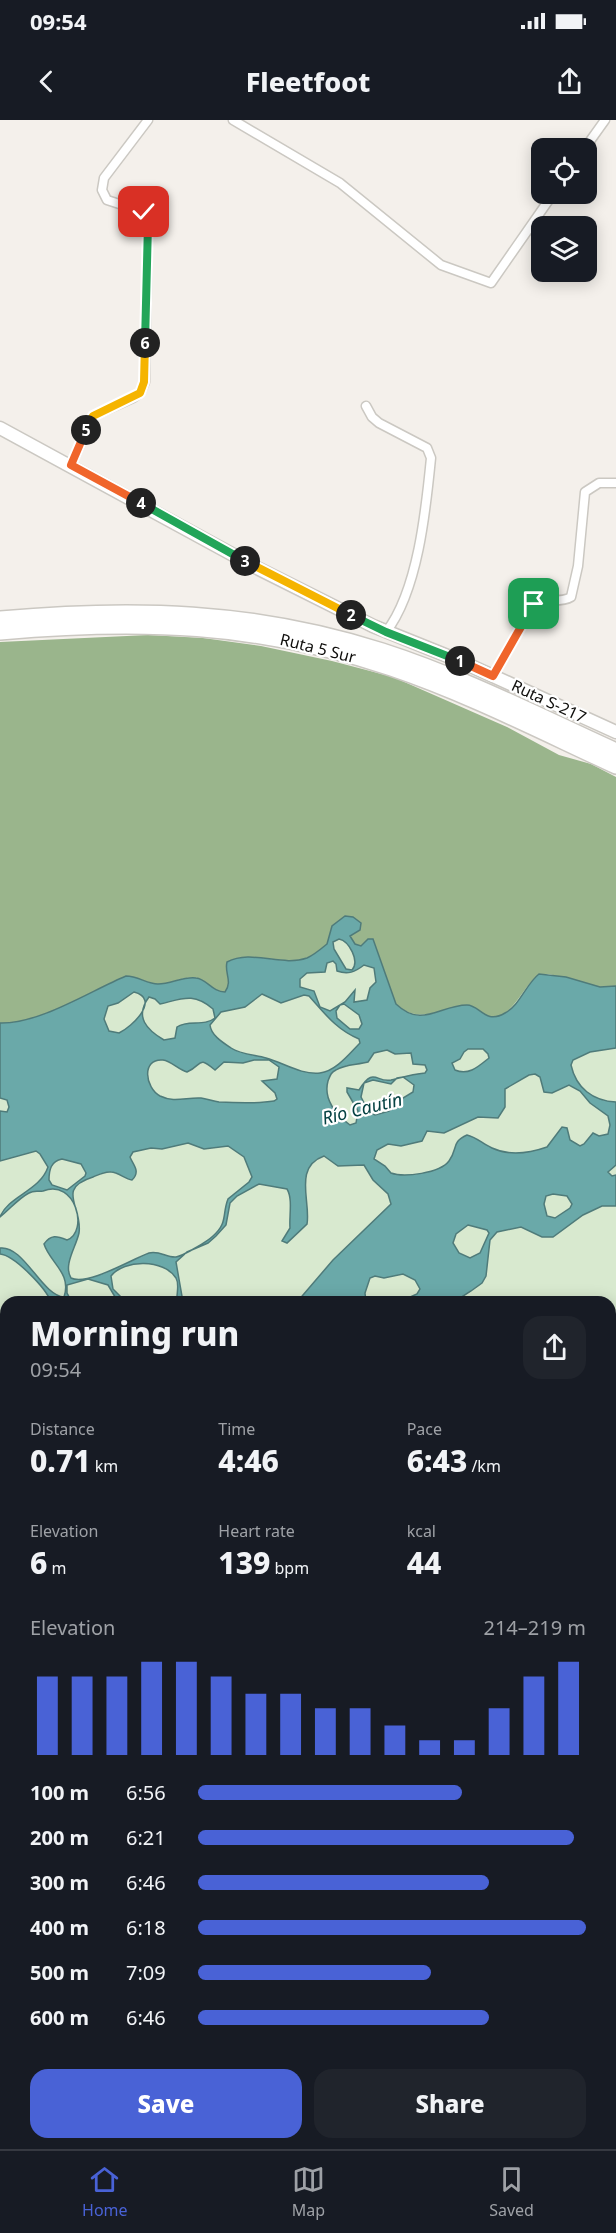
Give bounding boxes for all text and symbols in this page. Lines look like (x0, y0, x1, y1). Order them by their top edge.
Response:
text: 09:54 (30, 6, 87, 36)
text: Fleetfoot (246, 63, 370, 100)
icon: back (30, 65, 63, 98)
icon: share (553, 65, 586, 98)
map controls (531, 138, 597, 282)
button: locate (531, 138, 597, 204)
pin (118, 186, 169, 237)
icon: check (127, 195, 160, 228)
button: layers (531, 216, 597, 282)
pin: 6 (130, 328, 160, 358)
text: 6 (140, 332, 150, 354)
pin: 5 (71, 415, 101, 445)
text: 5 (81, 419, 91, 441)
pin: 4 (126, 488, 156, 518)
text: 4 (136, 492, 146, 514)
pin: 3 (230, 546, 260, 576)
text: 3 (240, 550, 250, 572)
pin (508, 578, 559, 629)
icon: arrive (517, 587, 550, 620)
pin: 2 (336, 600, 366, 630)
text: 2 (346, 604, 356, 626)
street label: Ruta 5 Sur (278, 628, 359, 668)
pin: 1 (445, 646, 475, 676)
text: 1 (455, 650, 465, 672)
street label: Ruta S-217 (508, 674, 590, 728)
water label: Río Cautín (319, 1086, 405, 1130)
text: Morning run (30, 1311, 239, 1356)
button: share (523, 1316, 586, 1379)
text: 09:54 (30, 1356, 81, 1383)
text: Distance (30, 1418, 95, 1440)
text: Time (218, 1418, 255, 1440)
text: Pace (407, 1418, 442, 1440)
text: 0.71 (30, 1440, 91, 1481)
text: 4:46 (218, 1440, 279, 1481)
text: 6:43 (407, 1440, 467, 1481)
text: km (91, 1455, 118, 1477)
text: /km (467, 1455, 501, 1477)
text: Elevation (30, 1520, 98, 1542)
text: Heart rate (218, 1520, 295, 1542)
text: kcal (407, 1520, 436, 1542)
text: 6 (30, 1542, 47, 1583)
text: 139 (218, 1542, 270, 1583)
text: 44 (407, 1542, 441, 1583)
text: m (47, 1557, 66, 1579)
text: bpm (270, 1557, 309, 1579)
text: Elevation (30, 1614, 115, 1641)
text: 214–219 m (483, 1614, 586, 1641)
text: 100 m (30, 1779, 89, 1806)
text: 6:56 (126, 1779, 166, 1806)
text: 200 m (30, 1824, 89, 1851)
text: 6:21 (126, 1824, 166, 1851)
text: 300 m (30, 1869, 89, 1896)
text: 6:46 (126, 1869, 166, 1896)
text: 400 m (30, 1914, 89, 1941)
text: 6:18 (126, 1914, 166, 1941)
text: 500 m (30, 1959, 89, 1986)
text: 7:09 (126, 1959, 166, 1986)
text: 600 m (30, 2004, 89, 2031)
text: 6:46 (126, 2004, 166, 2031)
button: Save (30, 2069, 302, 2138)
button: Share (314, 2069, 586, 2138)
tab: Home (82, 2163, 128, 2221)
tab: Map (292, 2163, 325, 2221)
tab: Saved (489, 2163, 534, 2221)

